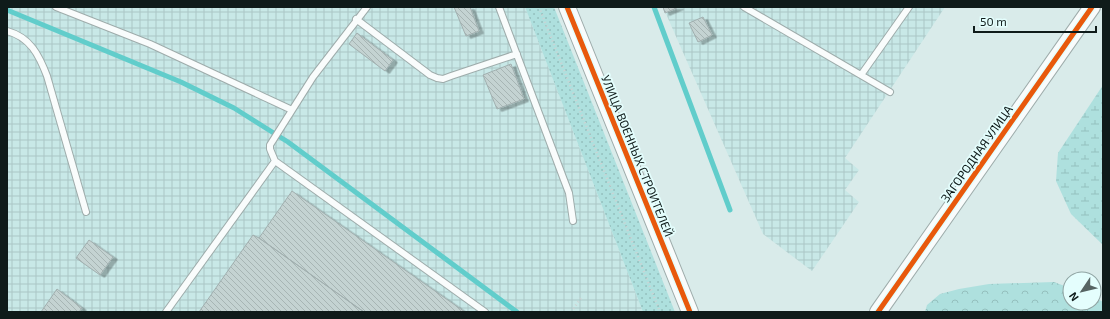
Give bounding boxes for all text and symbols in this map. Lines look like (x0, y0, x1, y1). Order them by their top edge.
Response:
scale bar (974, 8, 1096, 34)
text: 50 m (980, 14, 1007, 28)
street label: УЛИЦА ВОЕННЫХ СТРОИТЕЛЕЙ (599, 73, 677, 238)
street label: ЗАГОРОДНАЯ УЛИЦА (937, 102, 1015, 205)
north arrow (1062, 271, 1102, 311)
text: N (1066, 290, 1081, 304)

